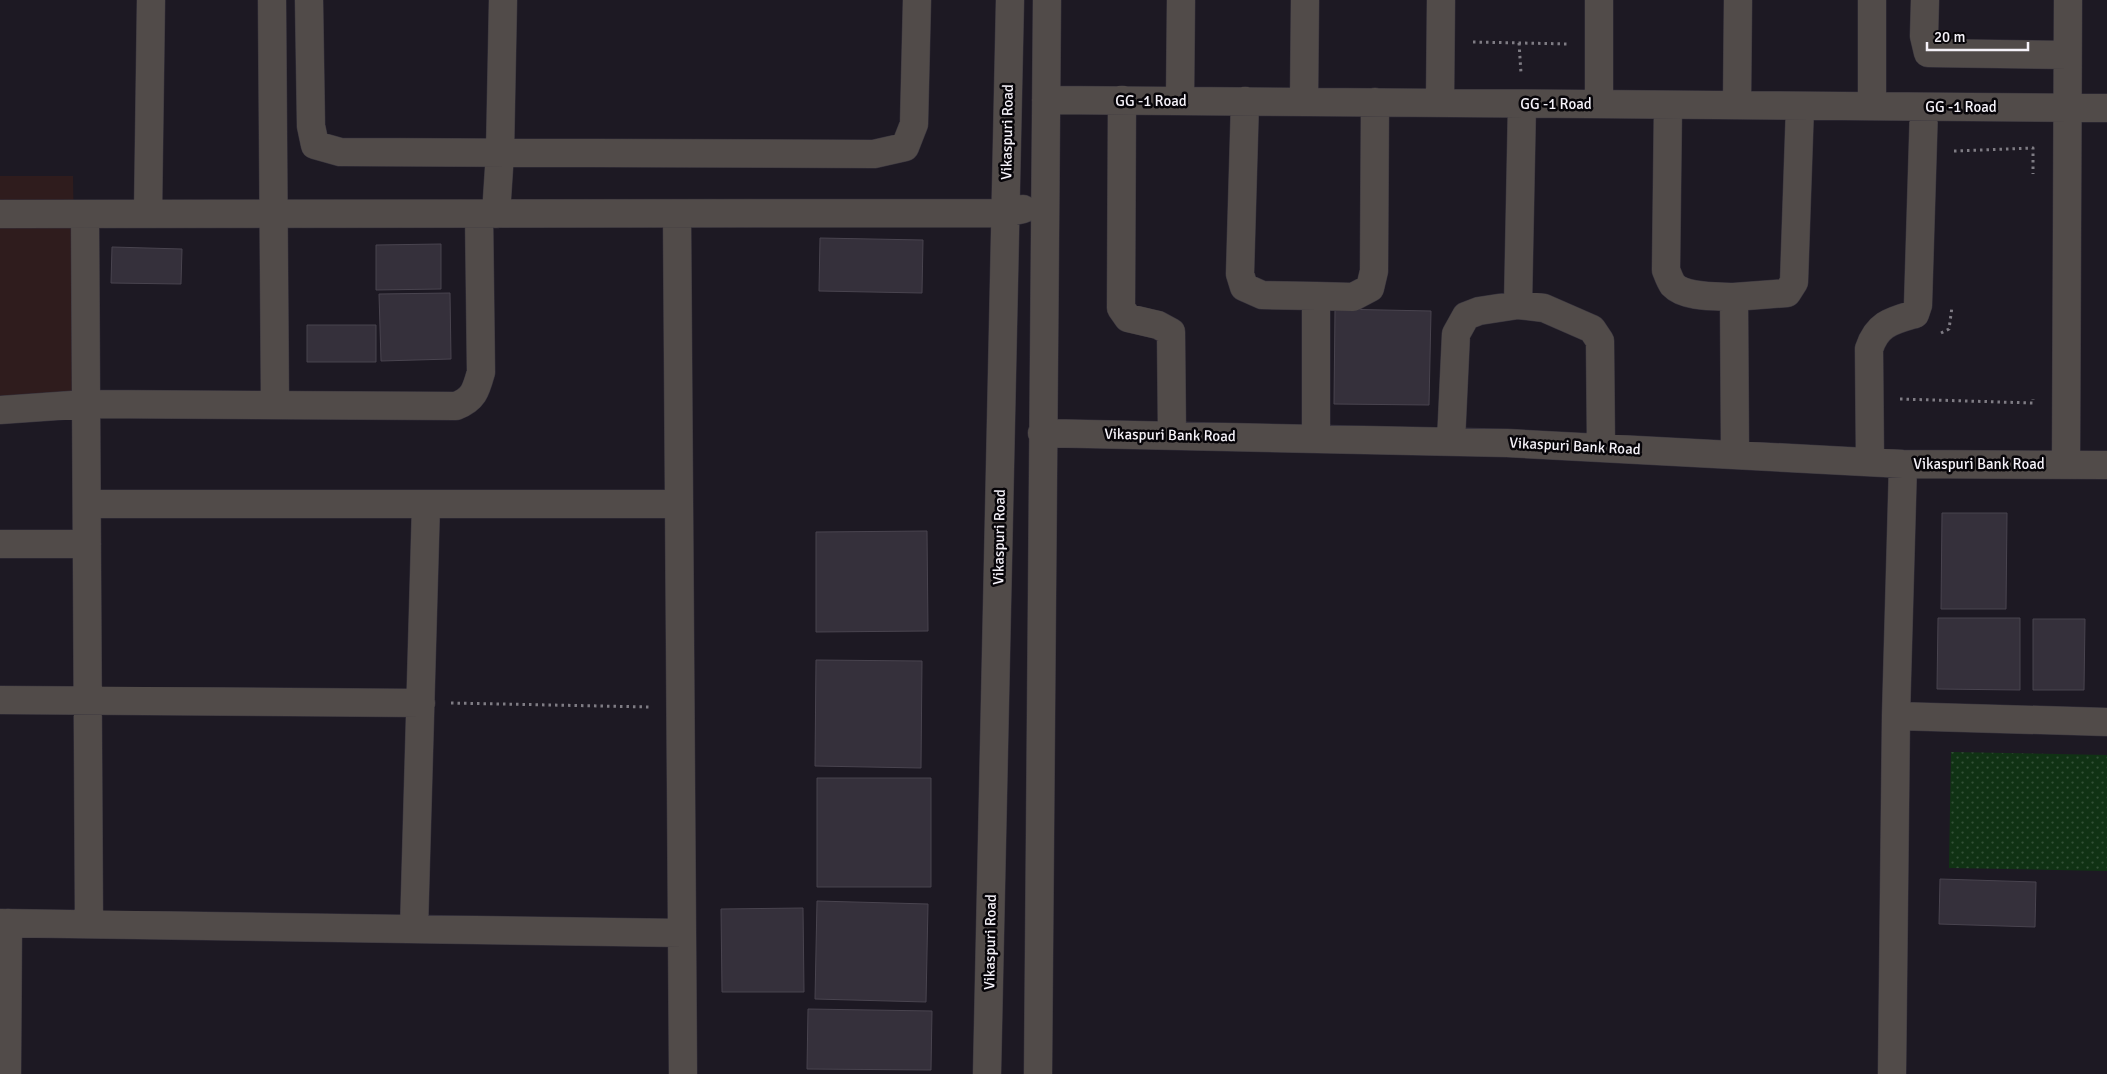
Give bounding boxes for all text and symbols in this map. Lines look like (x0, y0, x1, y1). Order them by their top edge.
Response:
scale bar (1927, 20, 2028, 52)
text: 20 m (1934, 28, 1965, 46)
street label: Vikaspuri Road (997, 84, 1017, 180)
street label: GG -1 Road (1115, 92, 1187, 110)
street label: GG -1 Road (1520, 95, 1592, 113)
street label: GG -1 Road (1925, 98, 1997, 116)
street label: Vikaspuri Bank Road (1104, 425, 1236, 445)
street label: Vikaspuri Bank Road (1509, 434, 1641, 458)
street label: Vikaspuri Bank Road (1913, 455, 2045, 473)
street label: Vikaspuri Road (989, 489, 1009, 585)
street label: Vikaspuri Road (980, 894, 1000, 990)

